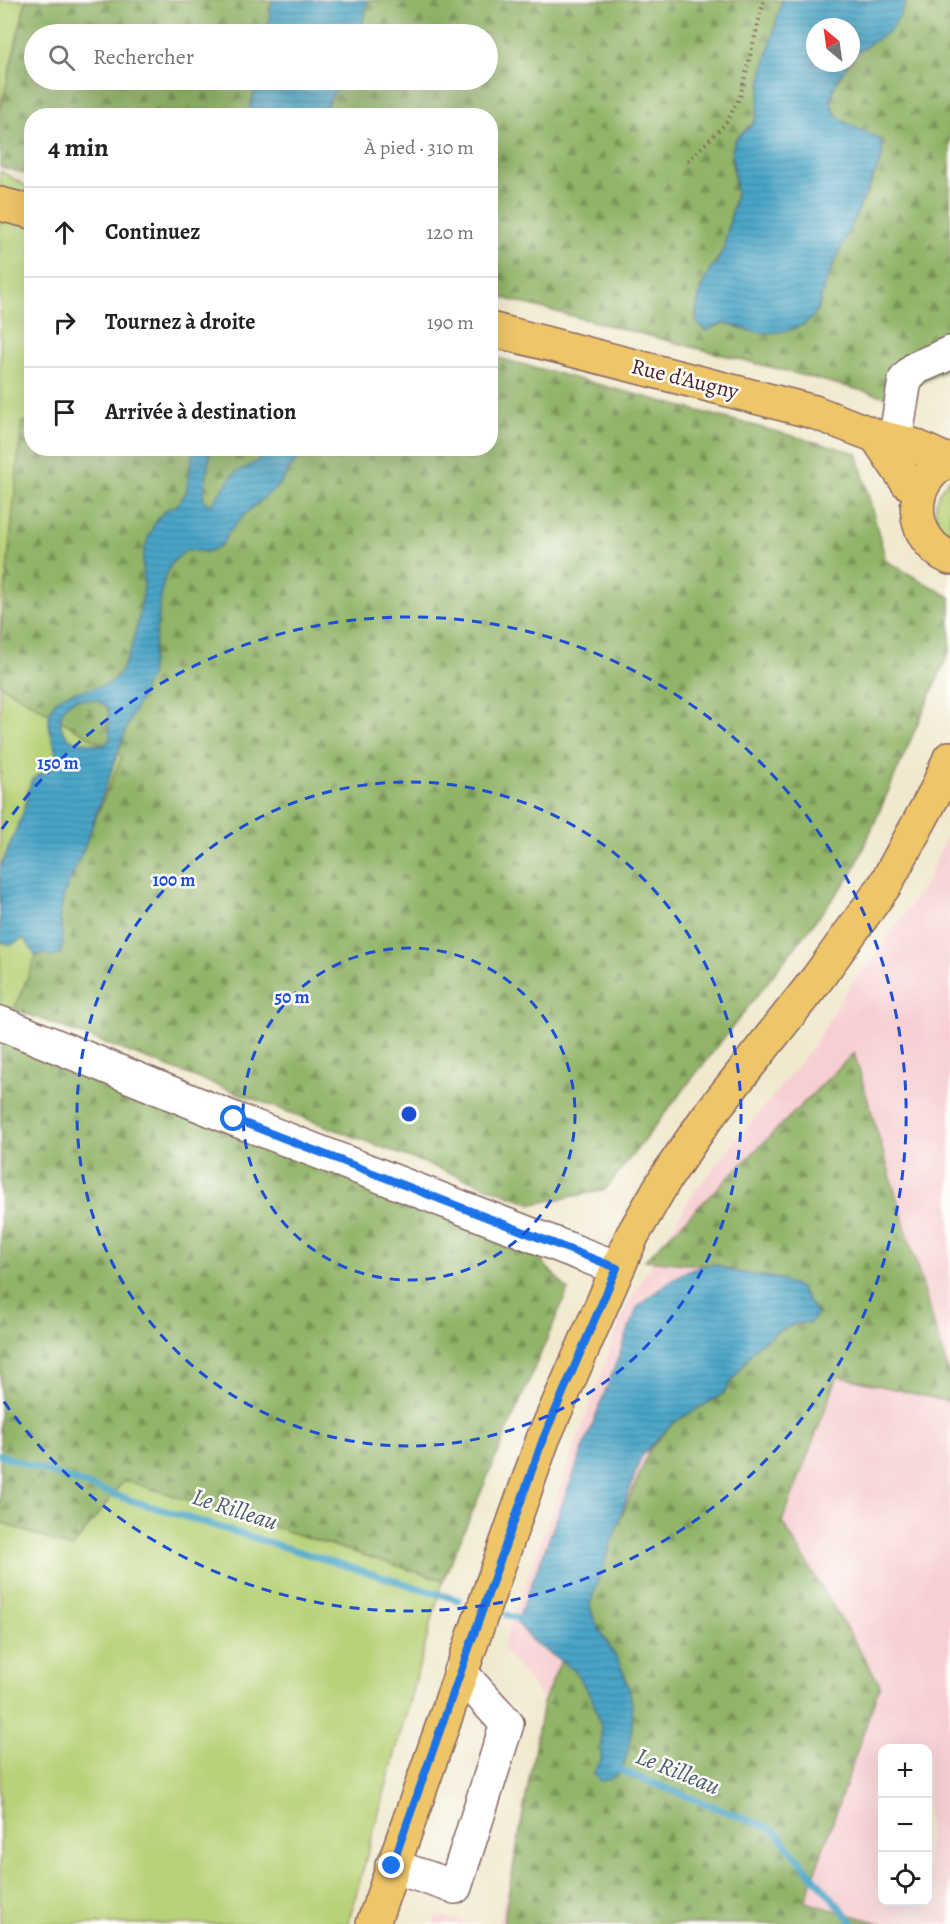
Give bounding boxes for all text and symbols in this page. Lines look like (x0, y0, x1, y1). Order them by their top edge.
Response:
north arrow (806, 18, 860, 72)
search box (24, 24, 498, 90)
icon: search (45, 41, 78, 74)
text: Rechercher (93, 42, 194, 72)
text: 4 min (48, 130, 109, 165)
text: À pied · 310 m (364, 134, 474, 161)
icon: ahead (48, 216, 81, 249)
text: Continuez (105, 217, 200, 247)
text: 120 m (426, 219, 474, 246)
icon: right (48, 306, 81, 339)
text: Tournez à droite (105, 307, 256, 337)
text: 190 m (427, 309, 474, 336)
street label: Rue d'Augny (628, 351, 742, 407)
icon: arrive (48, 396, 81, 429)
text: Arrivée à destination (105, 397, 296, 427)
text: 150 m (37, 751, 79, 775)
text: 100 m (153, 868, 195, 892)
text: 50 m (275, 985, 309, 1009)
centre of rings (399, 1104, 419, 1124)
route start (220, 1105, 246, 1131)
water label: Le Rilleau (188, 1480, 282, 1538)
water label: Le Rilleau (631, 1740, 725, 1802)
map controls (878, 1744, 932, 1906)
button: + (878, 1744, 932, 1798)
button: − (878, 1798, 932, 1852)
route end (378, 1852, 404, 1878)
button: locate (878, 1852, 932, 1906)

